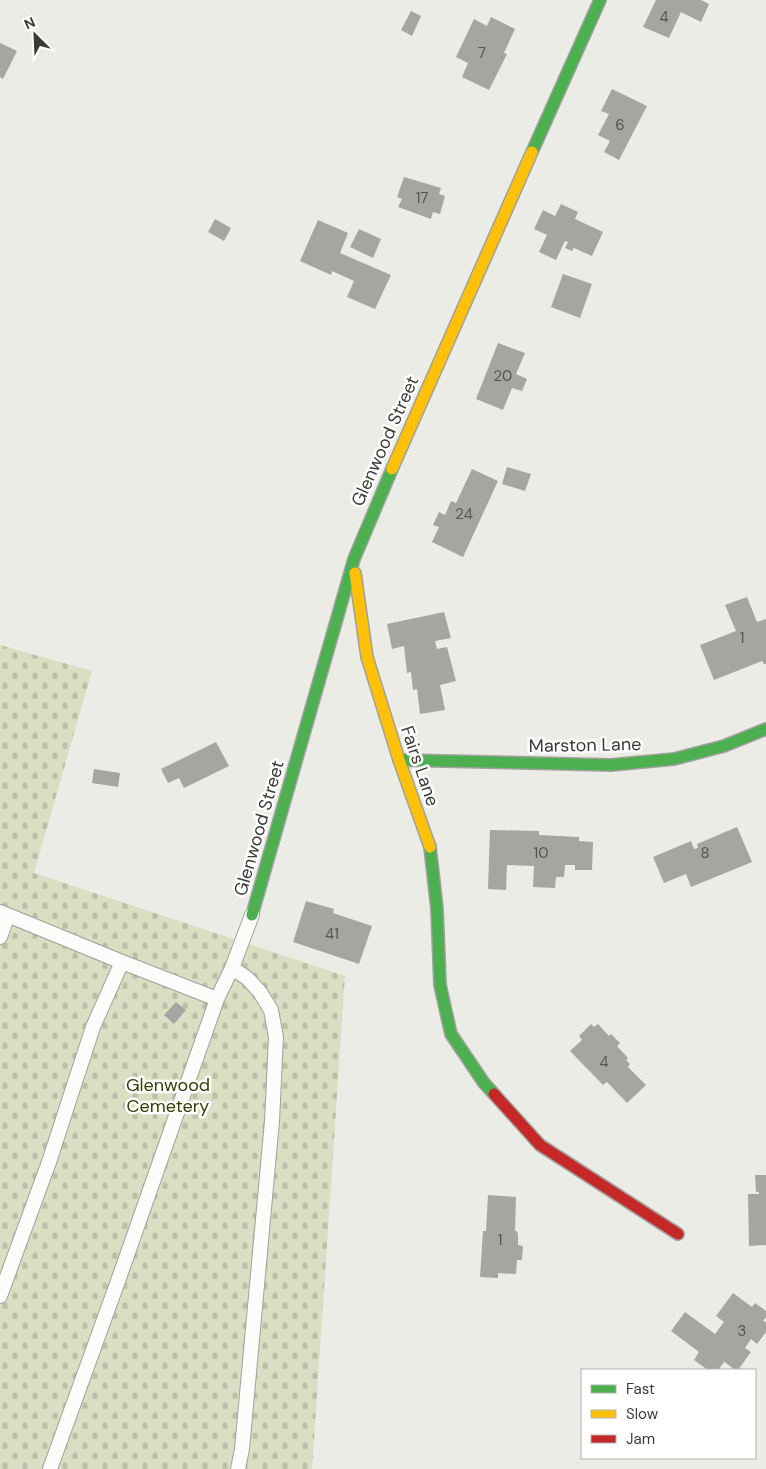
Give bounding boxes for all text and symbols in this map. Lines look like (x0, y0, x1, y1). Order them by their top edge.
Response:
house number: 4 (659, 7, 669, 27)
north arrow (10, 10, 60, 60)
text: N (21, 13, 38, 33)
house number: 7 (478, 43, 486, 63)
house number: 6 (615, 115, 625, 135)
house number: 17 (416, 188, 428, 208)
house number: 20 (494, 366, 512, 386)
street label: Glenwood Street (346, 372, 424, 510)
house number: 24 (455, 504, 473, 524)
house number: 1 (740, 628, 744, 648)
street label: Fairs Lane (395, 723, 445, 809)
street label: Marston Lane (528, 732, 642, 758)
street label: Glenwood Street (228, 757, 290, 899)
house number: 10 (534, 843, 548, 863)
house number: 8 (700, 843, 710, 863)
house number: 41 (325, 924, 339, 944)
house number: 4 (599, 1052, 609, 1072)
park label: Glenwood Cemetery (126, 1073, 210, 1118)
house number: 1 (498, 1230, 502, 1250)
house number: 3 (738, 1321, 746, 1341)
legend (581, 1369, 756, 1459)
text: Fast (626, 1379, 655, 1399)
text: Slow (626, 1404, 659, 1424)
text: Jam (626, 1429, 655, 1449)

